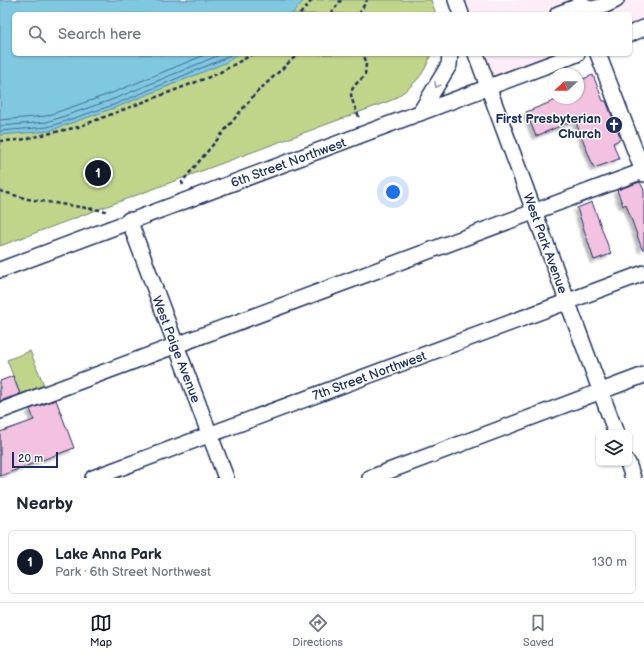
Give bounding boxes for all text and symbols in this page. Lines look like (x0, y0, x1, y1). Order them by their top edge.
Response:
search box (12, 12, 632, 56)
icon: search (26, 23, 48, 45)
text: Search here (58, 25, 141, 44)
north arrow (548, 68, 584, 104)
one-way arrow (435, 81, 442, 88)
place label: First Presbyterian Church (496, 111, 601, 142)
church icon: First Presbyterian Church (604, 115, 624, 135)
street label: 6th Street Northwest (229, 135, 348, 191)
pin: 1 (85, 158, 111, 188)
your location (383, 182, 403, 202)
street label: West Park Avenue (519, 191, 571, 296)
street label: West Paige Avenue (148, 294, 204, 405)
street label: 7th Street Northwest (310, 348, 428, 404)
map controls (596, 430, 632, 466)
button: layers (596, 430, 632, 466)
scale bar (12, 450, 58, 469)
text: 20 m (18, 452, 43, 465)
text: Nearby (16, 494, 73, 514)
text: Lake Anna Park (55, 545, 162, 564)
text: 1 (27, 554, 33, 570)
text: 130 m (592, 554, 627, 570)
text: Park · 6th Street Northwest (55, 564, 211, 580)
tab: Map (90, 612, 112, 649)
tab: Directions (292, 612, 343, 649)
tab: Saved (523, 612, 554, 649)

